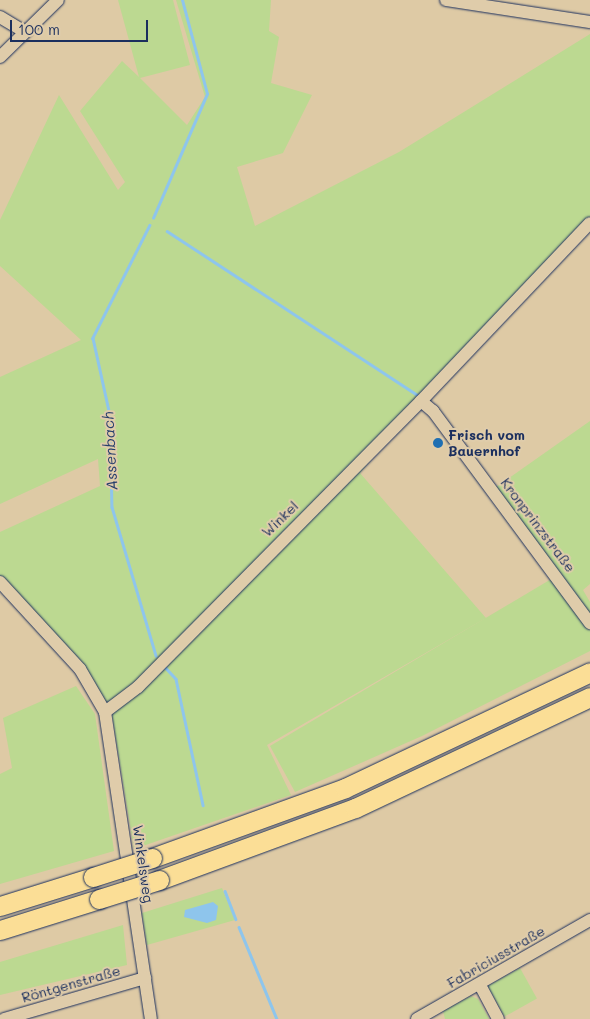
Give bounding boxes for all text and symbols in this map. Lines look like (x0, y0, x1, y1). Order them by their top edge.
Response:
scale bar (12, 10, 150, 42)
text: 100 m (18, 19, 60, 39)
water label: Assenbach (99, 411, 121, 491)
place label: Frisch vom Bauernhof (448, 427, 525, 460)
marker: Frisch vom Bauernhof (432, 437, 444, 449)
street label: Kronprinzstraße (497, 475, 579, 575)
street label: Winkel (258, 498, 302, 540)
street label: Winkelsweg (129, 824, 157, 904)
street label: Fabriciusstraße (444, 922, 548, 992)
street label: Röntgenstraße (20, 962, 122, 1006)

